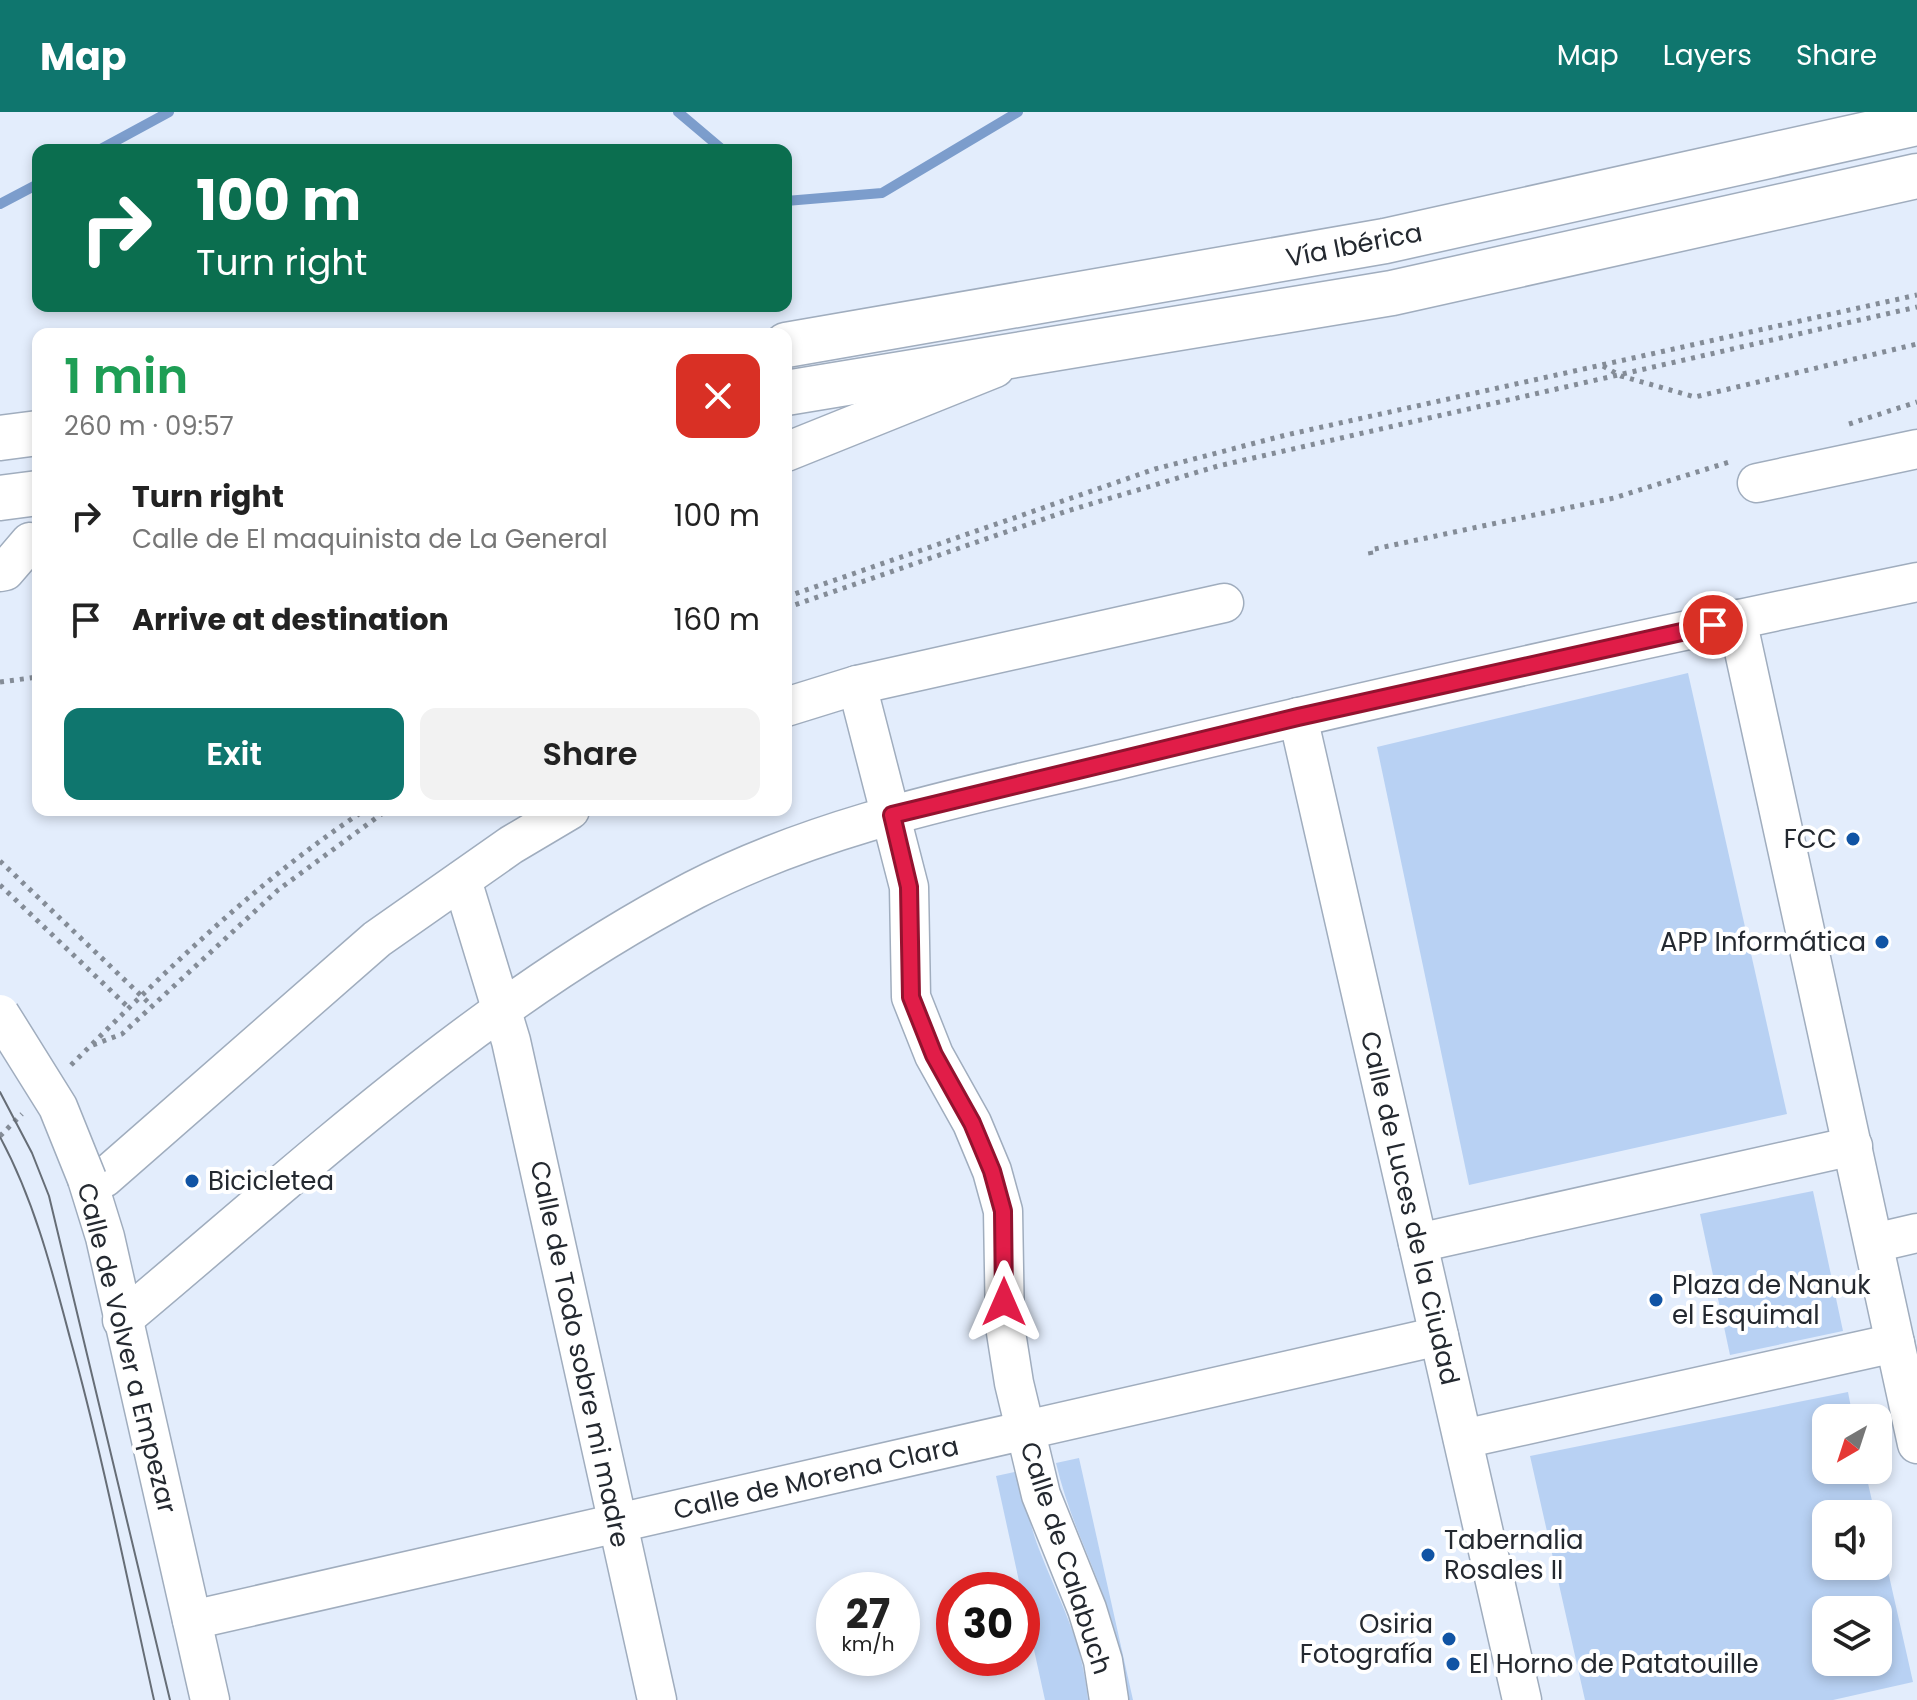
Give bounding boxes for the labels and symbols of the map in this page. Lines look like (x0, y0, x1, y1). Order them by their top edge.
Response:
street label: Vía Ibérica (1283, 214, 1425, 276)
pin (1679, 591, 1747, 659)
place label: FCC (1784, 821, 1837, 857)
marker: FCC (1844, 830, 1862, 848)
place label: APP Informática (1660, 924, 1866, 960)
marker: APP Informática (1873, 933, 1891, 951)
street label: Calle de Luces de la Ciudad (1352, 1028, 1468, 1388)
street label: Calle de Todo sobre mi madre (521, 1157, 639, 1551)
place label: Bicicletea (208, 1163, 334, 1199)
marker: Bicicletea (183, 1172, 201, 1190)
street label: Calle de Volver a Empezar (68, 1179, 186, 1517)
position arrow (962, 1260, 1046, 1344)
place label: Plaza de Nanuk el Esquimal (1672, 1267, 1871, 1333)
marker: Plaza de Nanuk el Esquimal (1647, 1291, 1665, 1309)
north arrow (1812, 1404, 1892, 1484)
street label: Calle de Morena Clara (670, 1428, 962, 1528)
street label: Calle de Calabuch (1011, 1437, 1121, 1679)
place label: Tabernalia Rosales II (1444, 1522, 1584, 1588)
marker: Tabernalia Rosales II (1419, 1546, 1437, 1564)
speed limit sign: 30 (936, 1572, 1040, 1676)
place label: Osiria Fotografía (1300, 1606, 1433, 1672)
marker: Osiria Fotografía (1440, 1630, 1458, 1648)
place label: El Horno de Patatouille (1469, 1646, 1759, 1682)
marker: El Horno de Patatouille (1444, 1655, 1462, 1673)

